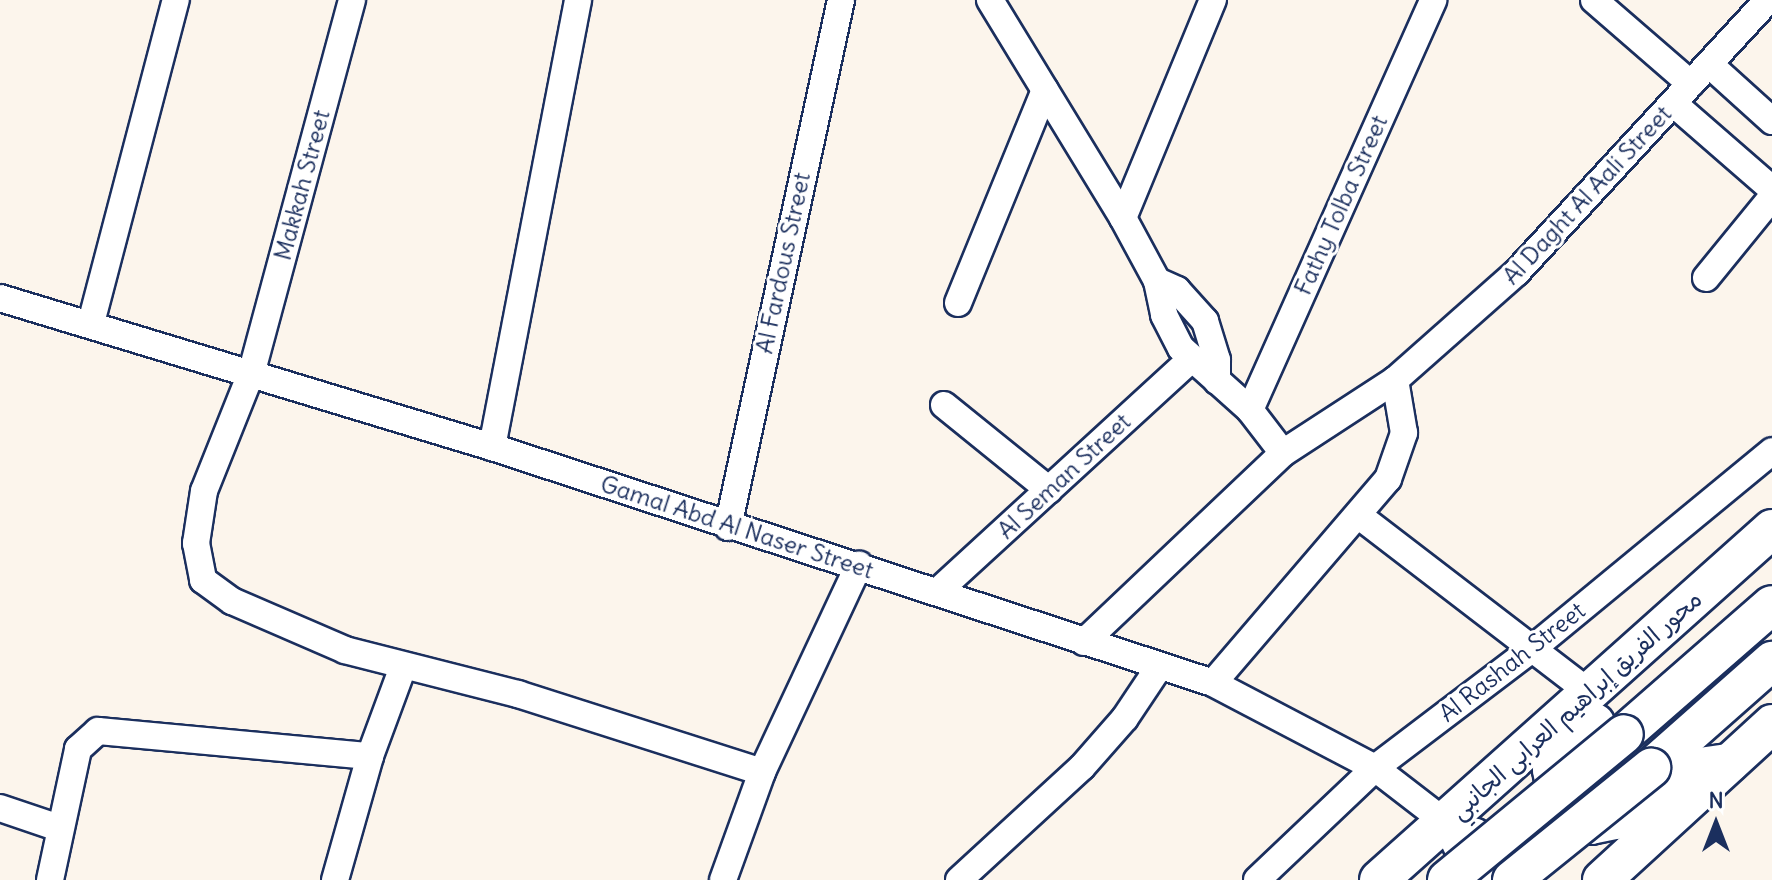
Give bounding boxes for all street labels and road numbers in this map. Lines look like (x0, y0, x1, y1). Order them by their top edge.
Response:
street label: Al Daght Al Aali Street (1497, 100, 1677, 290)
street label: Makkah Street (268, 107, 336, 263)
street label: Fathy Tolba Street (1288, 111, 1394, 299)
street label: Al Fardous Street (750, 170, 816, 356)
street label: Al Seman Street (992, 407, 1136, 545)
street label: Gamal Abd Al Naser Street (597, 469, 877, 585)
street label: محور الفريق إبراهيم العرابى الجانبي (1444, 584, 1708, 826)
street label: Al Rashah Street (1433, 596, 1591, 728)

